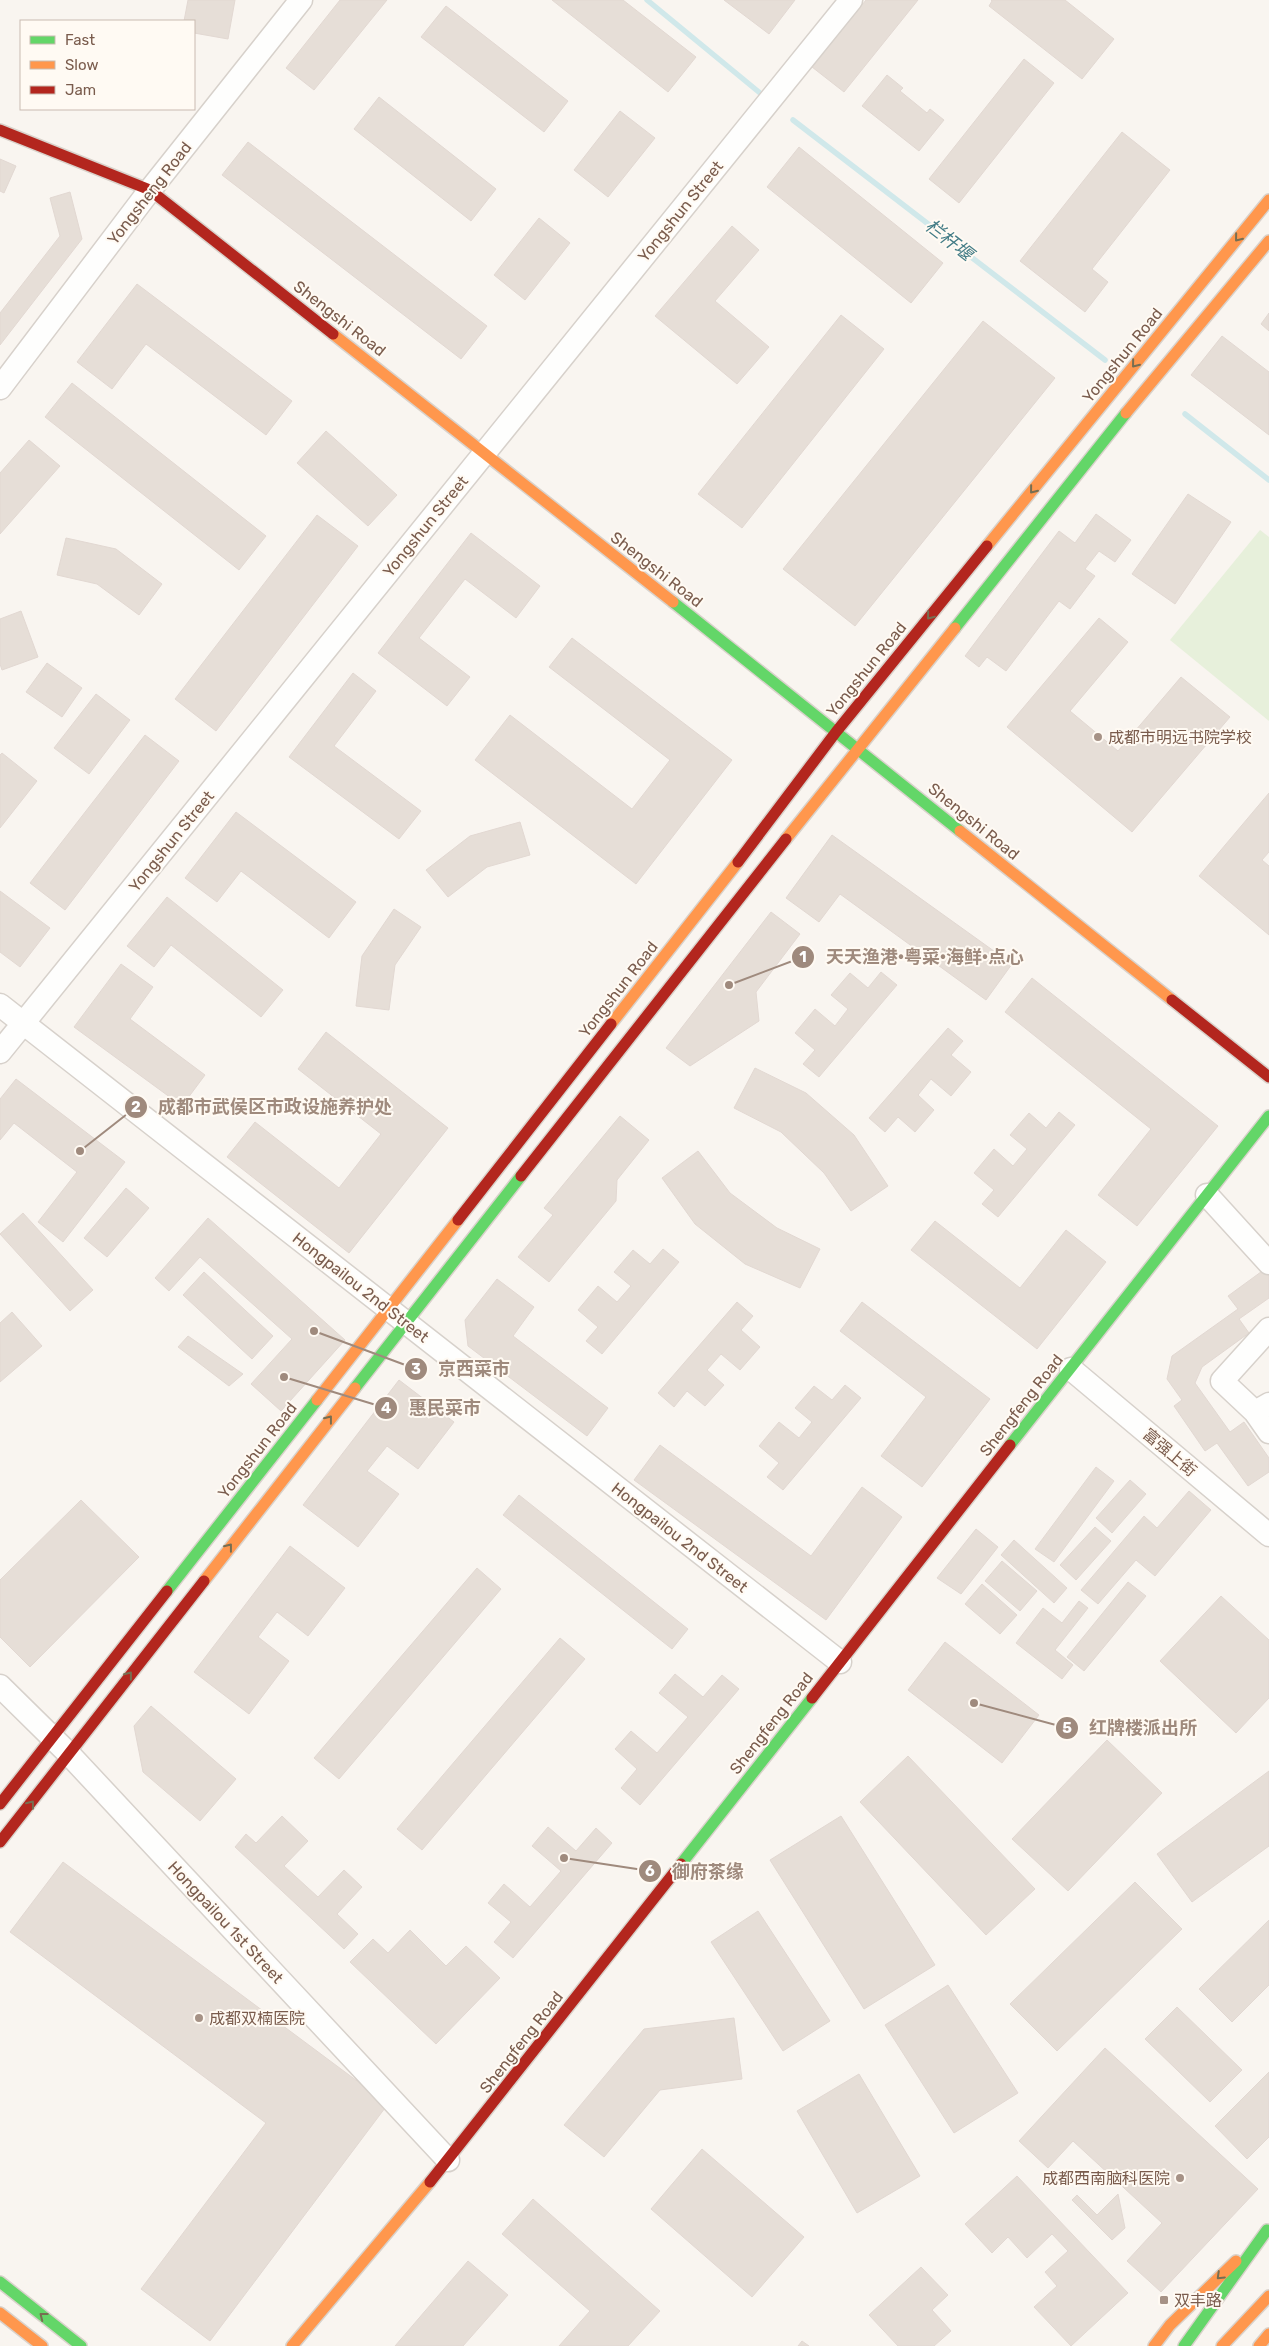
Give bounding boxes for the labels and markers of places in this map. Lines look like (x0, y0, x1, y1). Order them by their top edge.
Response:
place label: 成都市明远书院学校 (1108, 728, 1252, 747)
marker: 成都市明远书院学校 (1092, 731, 1104, 743)
callout: 天天渔港·粤菜·海鲜·点心 (791, 940, 1034, 973)
callout: 成都市武侯区市政设施养护处 (123, 1090, 402, 1123)
callout: 京西菜市 (403, 1352, 520, 1385)
callout: 惠民菜市 (374, 1391, 491, 1424)
callout: 红牌楼派出所 (1054, 1711, 1207, 1744)
callout: 御府茶缘 (637, 1855, 754, 1888)
place label: 成都双楠医院 (209, 2009, 305, 2028)
marker: 成都双楠医院 (193, 2012, 205, 2024)
place label: 成都西南脑科医院 (1042, 2169, 1170, 2188)
marker: 成都西南脑科医院 (1174, 2172, 1186, 2184)
place label: 双丰路 (1174, 2291, 1222, 2310)
marker: 双丰路 (1158, 2294, 1170, 2306)

